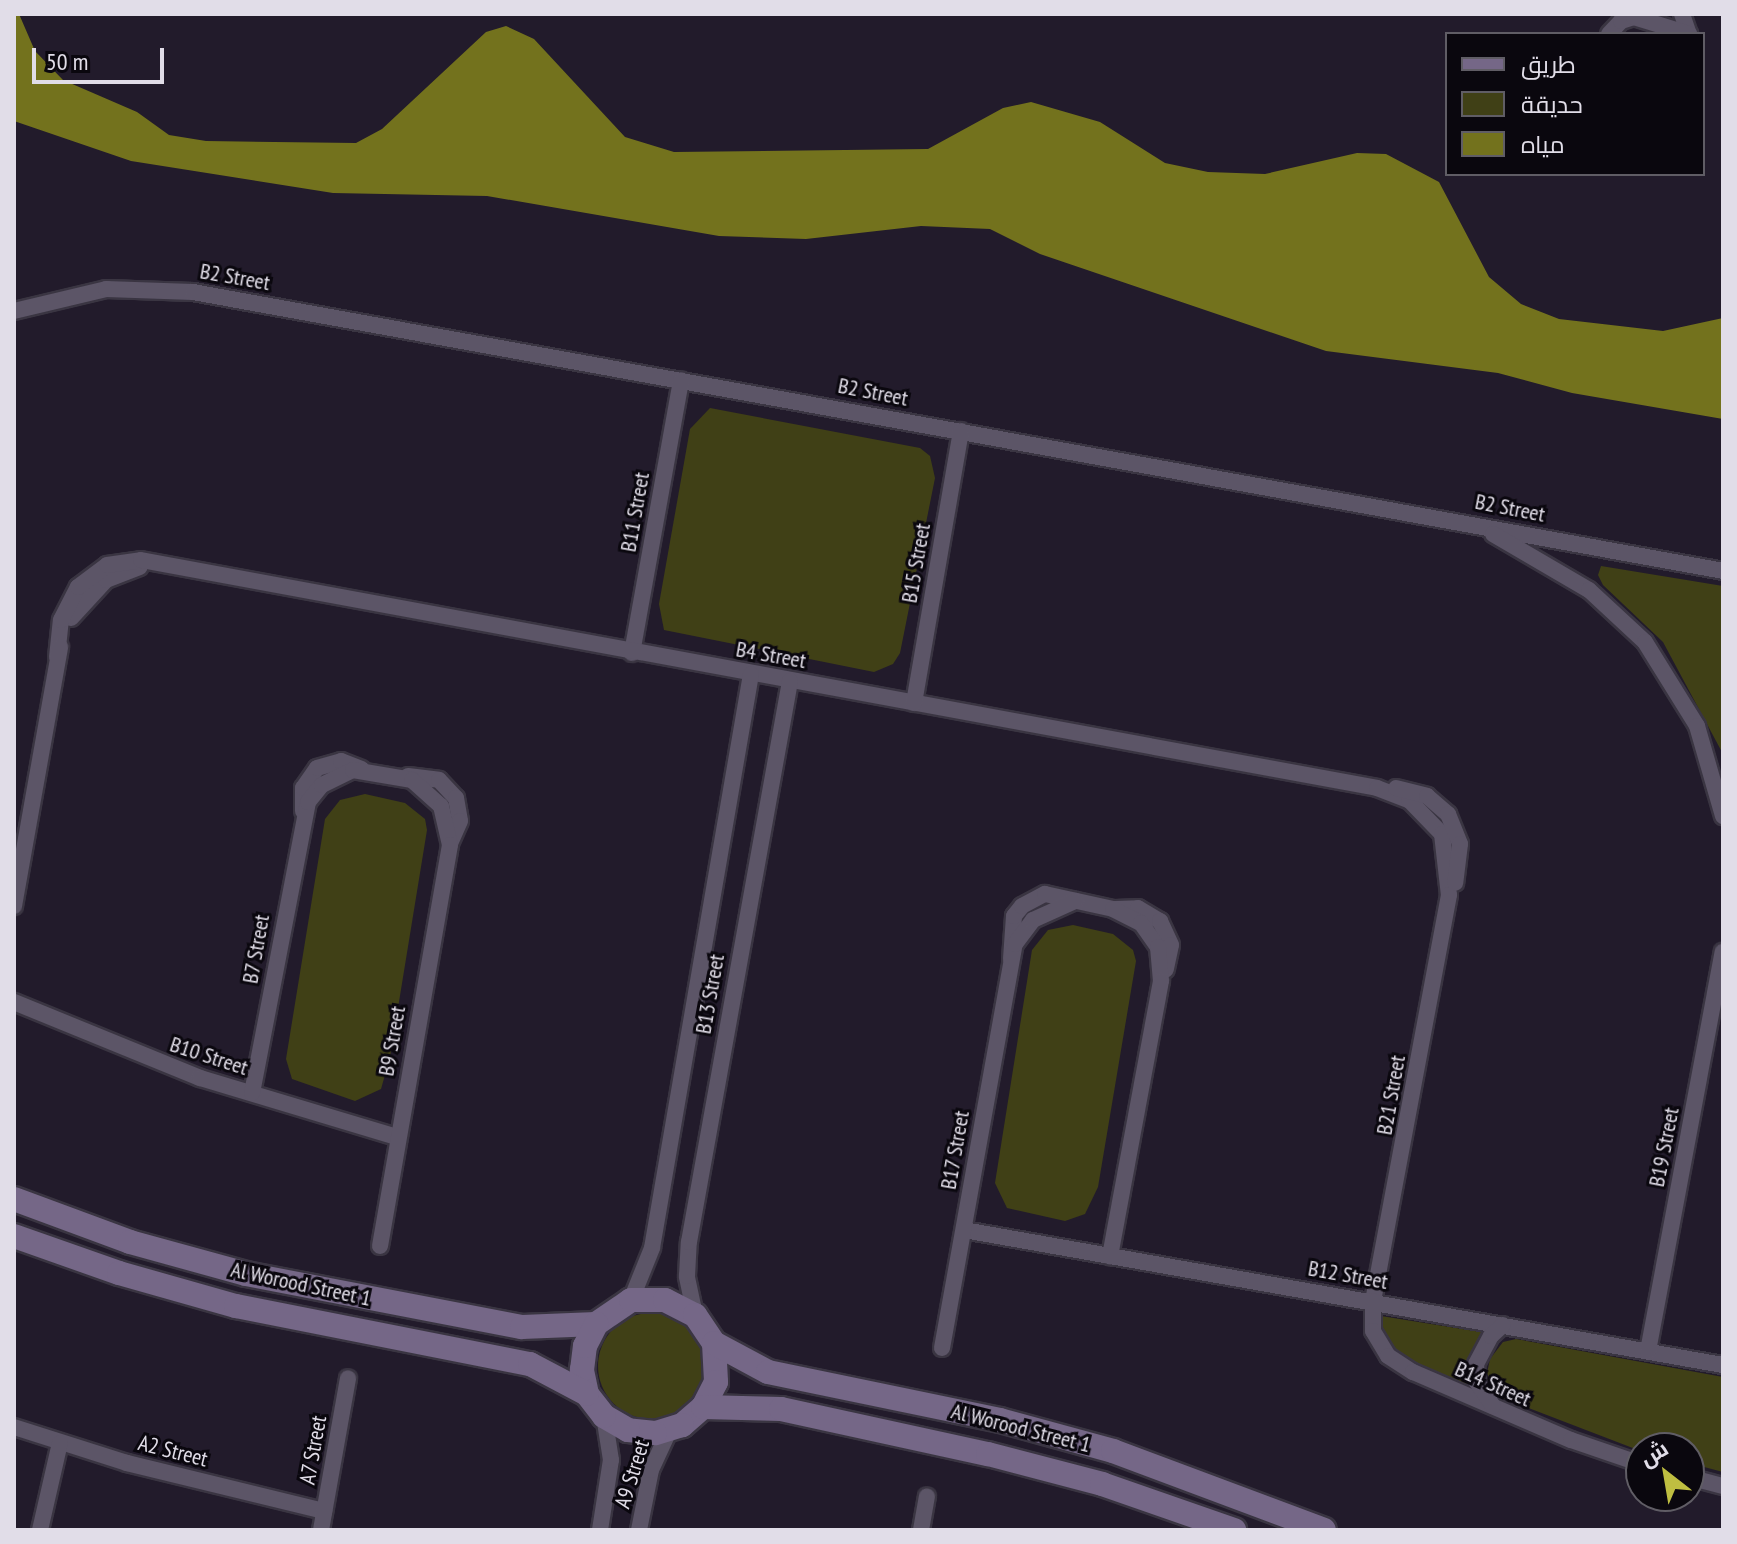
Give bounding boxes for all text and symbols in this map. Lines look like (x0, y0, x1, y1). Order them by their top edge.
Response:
scale bar (36, 32, 168, 82)
legend (1445, 32, 1705, 176)
text: 50 m (46, 46, 88, 77)
text: طريق (1521, 49, 1576, 80)
text: حديقة (1521, 89, 1583, 120)
text: مياه (1521, 129, 1565, 160)
street label: B2 Street (198, 258, 272, 296)
street label: B2 Street (836, 372, 910, 412)
street label: B11 Street (615, 470, 655, 554)
street label: B2 Street (1473, 488, 1547, 528)
street label: B15 Street (896, 521, 936, 605)
street label: B4 Street (734, 636, 808, 674)
street label: B7 Street (237, 912, 275, 986)
street label: B13 Street (690, 952, 730, 1036)
street label: B9 Street (373, 1004, 411, 1078)
street label: B10 Street (167, 1031, 251, 1081)
street label: B21 Street (1371, 1053, 1411, 1137)
street label: B19 Street (1643, 1105, 1685, 1189)
street label: B17 Street (935, 1108, 975, 1192)
street label: B12 Street (1306, 1255, 1390, 1295)
street label: Al Worood Street 1 (228, 1256, 374, 1312)
street label: B14 Street (1451, 1356, 1535, 1412)
street label: Al Worood Street 1 (948, 1398, 1094, 1458)
street label: A7 Street (294, 1413, 332, 1487)
street label: A2 Street (136, 1430, 210, 1472)
north arrow (1625, 1432, 1705, 1512)
text: ش (1634, 1434, 1673, 1472)
street label: A9 Street (609, 1436, 655, 1512)

